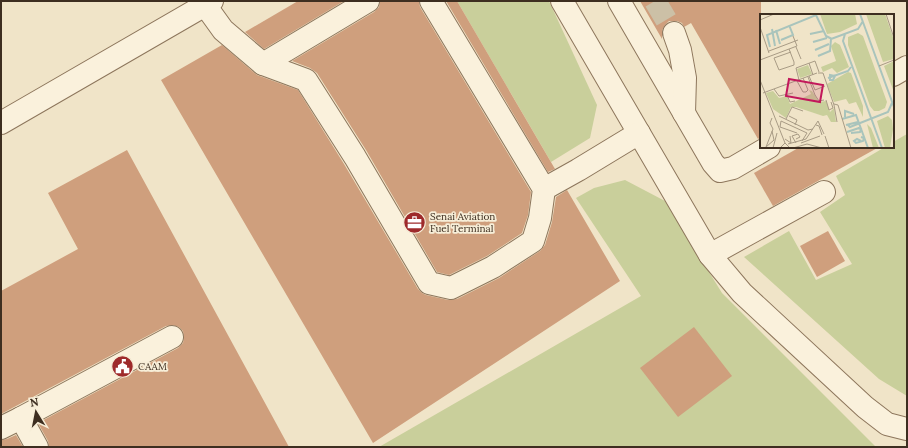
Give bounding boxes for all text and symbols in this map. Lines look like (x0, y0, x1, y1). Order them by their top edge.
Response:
inset map (760, 14, 894, 148)
office icon: Senai Aviation Fuel Terminal (402, 209, 428, 235)
place label: Senai Aviation Fuel Terminal (430, 210, 495, 235)
public building icon: CAAM (110, 353, 136, 379)
place label: CAAM (138, 360, 167, 373)
north arrow (16, 392, 56, 432)
text: N (29, 394, 40, 410)

